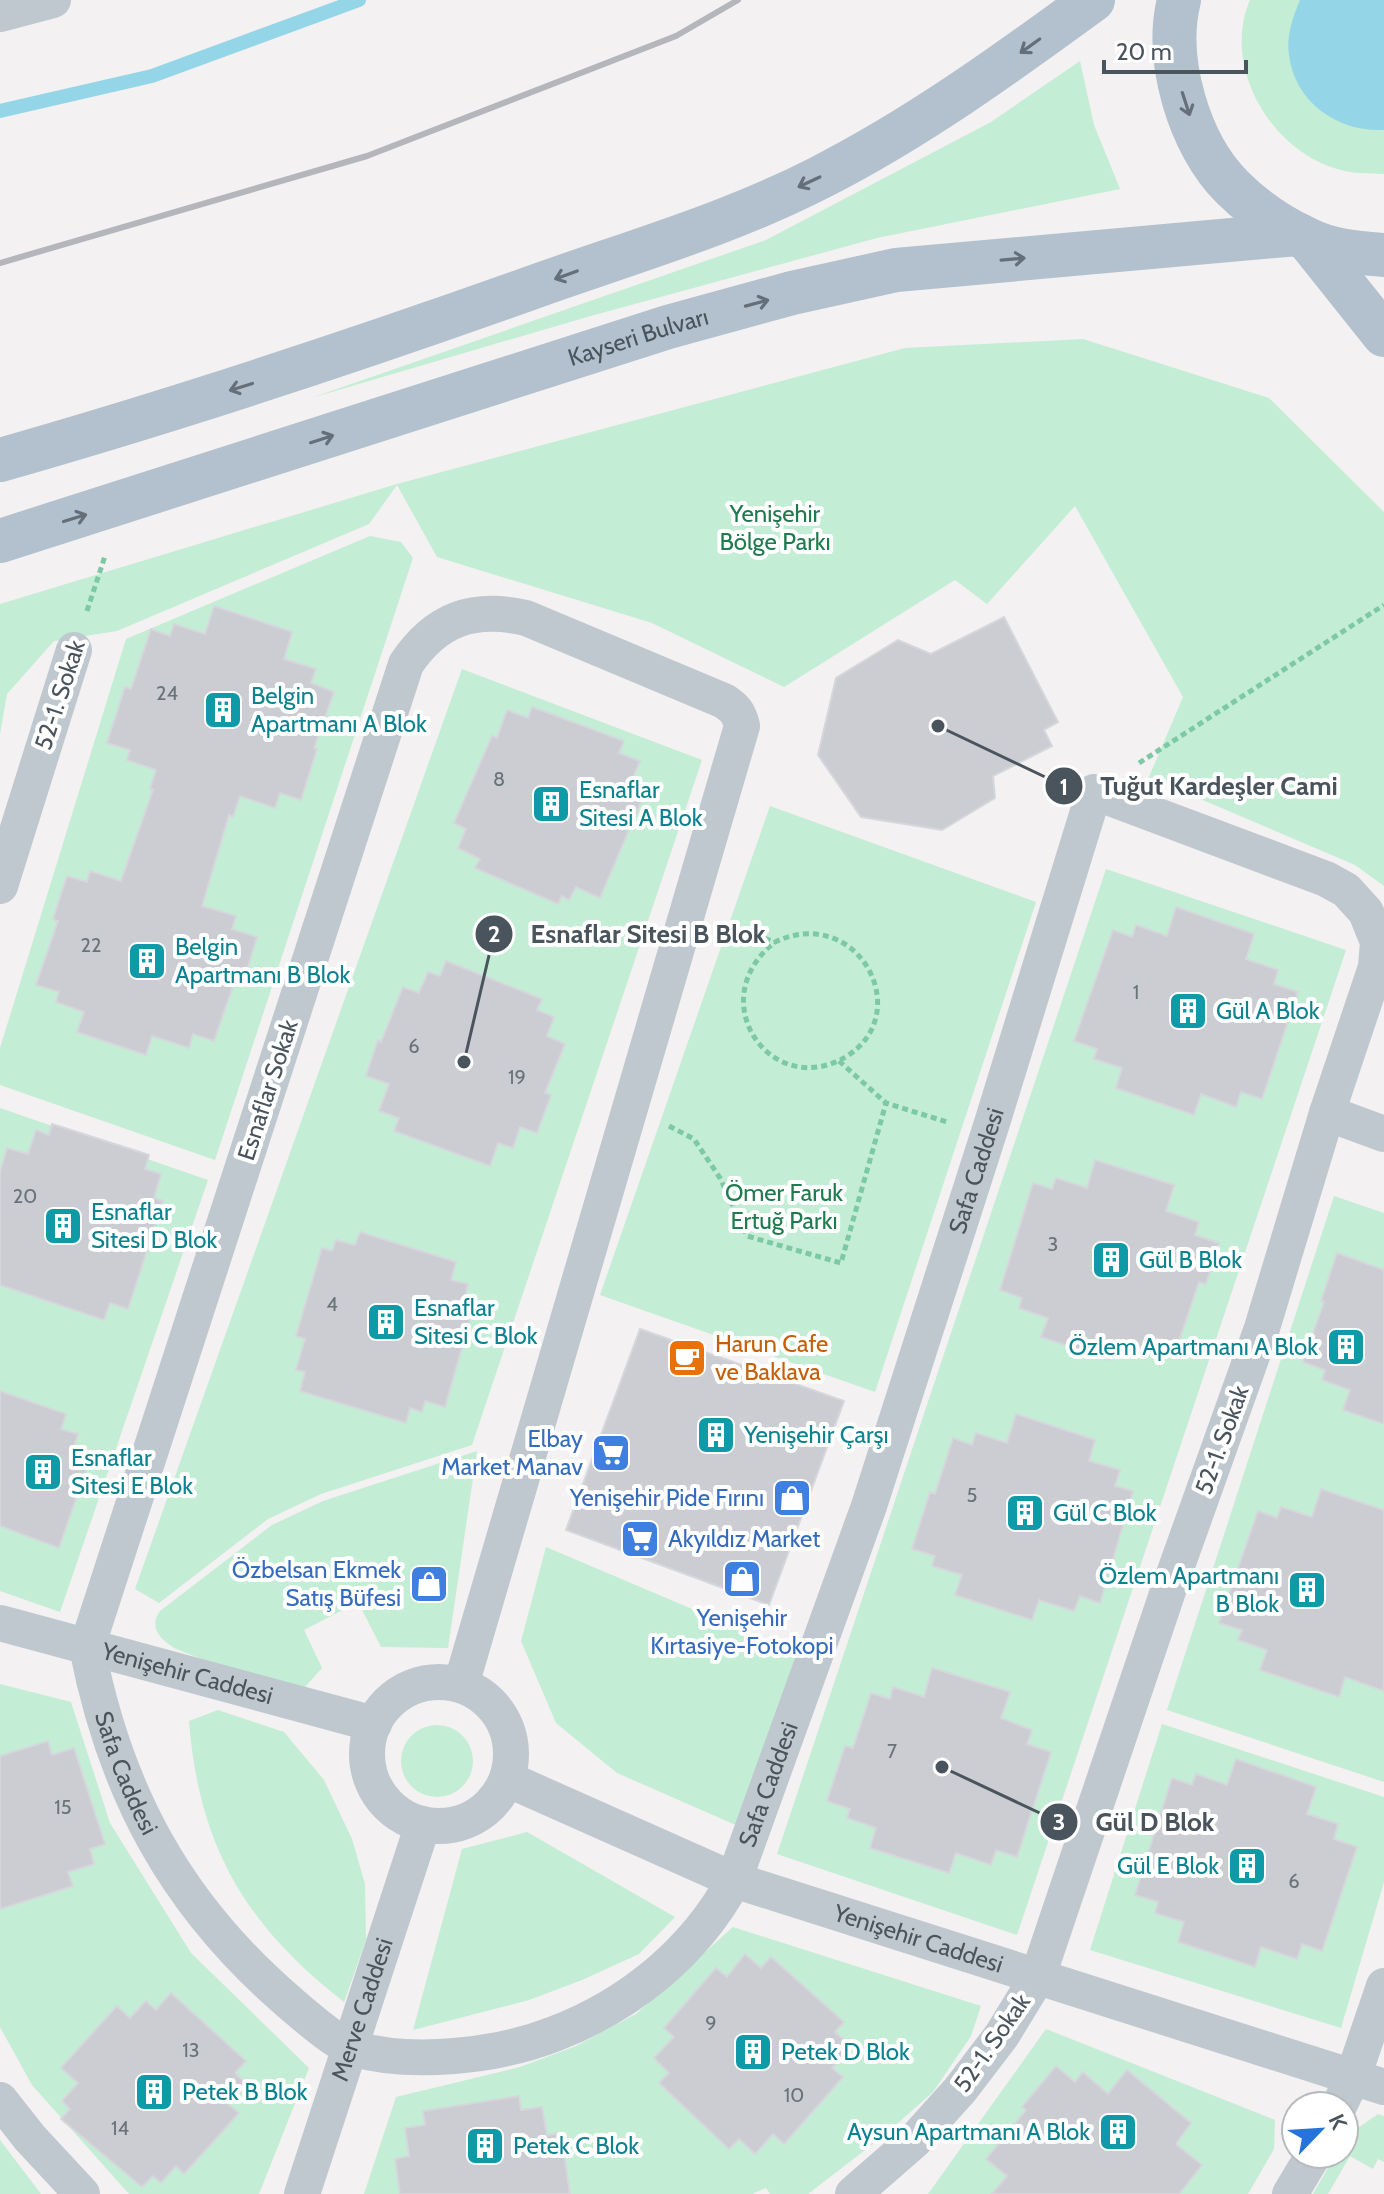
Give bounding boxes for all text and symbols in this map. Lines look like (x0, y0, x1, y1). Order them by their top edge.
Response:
scale bar (1104, 24, 1246, 74)
text: 20 m (1116, 37, 1172, 66)
one-way arrow (1019, 38, 1041, 54)
one-way arrow (1179, 92, 1194, 117)
one-way arrow (797, 175, 821, 190)
one-way arrow (999, 251, 1026, 266)
one-way arrow (554, 269, 579, 284)
one-way arrow (744, 294, 770, 309)
street label: Kayseri Bulvarı (564, 302, 711, 372)
one-way arrow (229, 381, 254, 395)
one-way arrow (309, 431, 335, 446)
park label: Yenişehir Bölge Parkı (719, 499, 831, 556)
one-way arrow (61, 510, 87, 525)
street label: 52-1. Sokak (28, 636, 91, 753)
house number: 24 (156, 681, 178, 705)
place label: Belgin Apartmanı A Blok (251, 681, 427, 738)
building icon: Belgin Apartmanı A Blok (202, 689, 244, 731)
callout: Tuğut Kardeşler Cami (1044, 761, 1354, 811)
house number: 8 (493, 767, 505, 791)
text: Tuğut Kardeşler Cami (1100, 770, 1338, 802)
text: 1 (1060, 772, 1068, 801)
place label: Esnaflar Sitesi A Blok (579, 775, 703, 832)
building icon: Esnaflar Sitesi A Blok (530, 783, 572, 825)
callout: Esnaflar Sitesi B Blok (474, 909, 781, 959)
text: Esnaflar Sitesi B Blok (531, 918, 766, 950)
text: 2 (488, 919, 500, 948)
place label: Belgin Apartmanı B Blok (175, 932, 350, 989)
house number: 22 (81, 933, 101, 957)
building icon: Belgin Apartmanı B Blok (126, 940, 168, 982)
house number: 1 (1133, 980, 1139, 1004)
building icon: Gül A Blok (1167, 990, 1209, 1032)
place label: Gül A Blok (1216, 996, 1320, 1025)
street label: Esnaflar Sokak (231, 1016, 304, 1164)
house number: 6 (408, 1034, 420, 1058)
house number: 19 (508, 1065, 526, 1089)
street label: Safa Caddesi (942, 1104, 1010, 1237)
park label: Ömer Faruk Ertuğ Parkı (725, 1178, 843, 1235)
house number: 20 (13, 1184, 37, 1208)
place label: Esnaflar Sitesi D Blok (91, 1197, 217, 1254)
building icon: Esnaflar Sitesi D Blok (42, 1205, 84, 1247)
house number: 3 (1048, 1232, 1058, 1256)
building icon: Gül B Blok (1090, 1239, 1132, 1281)
place label: Gül B Blok (1139, 1245, 1242, 1274)
house number: 4 (326, 1292, 338, 1316)
place label: Esnaflar Sitesi C Blok (414, 1293, 538, 1350)
building icon: Esnaflar Sitesi C Blok (365, 1301, 407, 1343)
building icon: Özlem Apartmanı A Blok (1325, 1326, 1367, 1368)
place label: Harun Cafe ve Baklava (715, 1329, 828, 1386)
place label: Özlem Apartmanı A Blok (1068, 1332, 1318, 1361)
cafe icon: Harun Cafe ve Baklava (666, 1337, 708, 1379)
street label: 52-1. Sokak (1189, 1381, 1255, 1498)
building icon: Yenişehir Çarşı (695, 1414, 737, 1456)
place label: Yenişehir Çarşı (743, 1420, 889, 1449)
place label: Elbay Market Manav (441, 1424, 583, 1481)
supermarket icon: Elbay Market Manav (590, 1432, 632, 1474)
place label: Esnaflar Sitesi E Blok (71, 1443, 193, 1500)
building icon: Esnaflar Sitesi E Blok (22, 1451, 64, 1493)
shop icon: Yenişehir Pide Fırını (771, 1477, 813, 1519)
place label: Yenişehir Pide Fırını (569, 1483, 764, 1512)
house number: 5 (967, 1483, 977, 1507)
building icon: Gül C Blok (1004, 1492, 1046, 1534)
place label: Gül C Blok (1053, 1498, 1157, 1527)
supermarket icon: Akyıldız Market (619, 1518, 661, 1560)
place label: Akyıldız Market (668, 1524, 820, 1553)
place label: Özbelsan Ekmek Satış Büfesi (232, 1555, 401, 1612)
shop icon: Yenişehir Kırtasiye-Fotokopi (721, 1558, 763, 1600)
place label: Özlem Apartmanı B Blok (1099, 1561, 1279, 1618)
shop icon: Özbelsan Ekmek Satış Büfesi (408, 1563, 450, 1605)
building icon: Özlem Apartmanı B Blok (1286, 1569, 1328, 1611)
place label: Yenişehir Kırtasiye-Fotokopi (650, 1603, 834, 1660)
street label: Yenişehir Caddesi (98, 1636, 276, 1710)
street label: Safa Caddesi (89, 1708, 164, 1840)
street label: Safa Caddesi (732, 1718, 804, 1851)
house number: 7 (887, 1739, 897, 1763)
house number: 15 (54, 1795, 72, 1819)
callout: Gül D Blok (1039, 1797, 1230, 1847)
text: Gül D Blok (1096, 1806, 1215, 1838)
text: 3 (1053, 1807, 1065, 1836)
building icon: Gül E Blok (1226, 1845, 1268, 1887)
place label: Gül E Blok (1117, 1851, 1219, 1880)
house number: 6 (1288, 1869, 1300, 1893)
street label: Yenişehir Caddesi (829, 1897, 1007, 1979)
street label: Merve Caddesi (325, 1934, 399, 2085)
street label: 52-1. Sokak (947, 1988, 1036, 2097)
house number: 9 (705, 2011, 717, 2035)
building icon: Petek D Blok (732, 2031, 774, 2073)
place label: Petek D Blok (781, 2037, 910, 2066)
house number: 13 (182, 2038, 200, 2062)
building icon: Petek B Blok (133, 2071, 175, 2113)
place label: Petek B Blok (182, 2077, 308, 2106)
house number: 10 (784, 2083, 804, 2107)
north arrow (1280, 2090, 1360, 2170)
text: K (1323, 2110, 1353, 2134)
building icon: Aysun Apartmanı A Blok (1097, 2111, 1139, 2153)
house number: 14 (111, 2116, 129, 2140)
place label: Aysun Apartmanı A Blok (847, 2117, 1090, 2146)
building icon: Petek C Blok (464, 2125, 506, 2167)
place label: Petek C Blok (513, 2131, 639, 2160)

